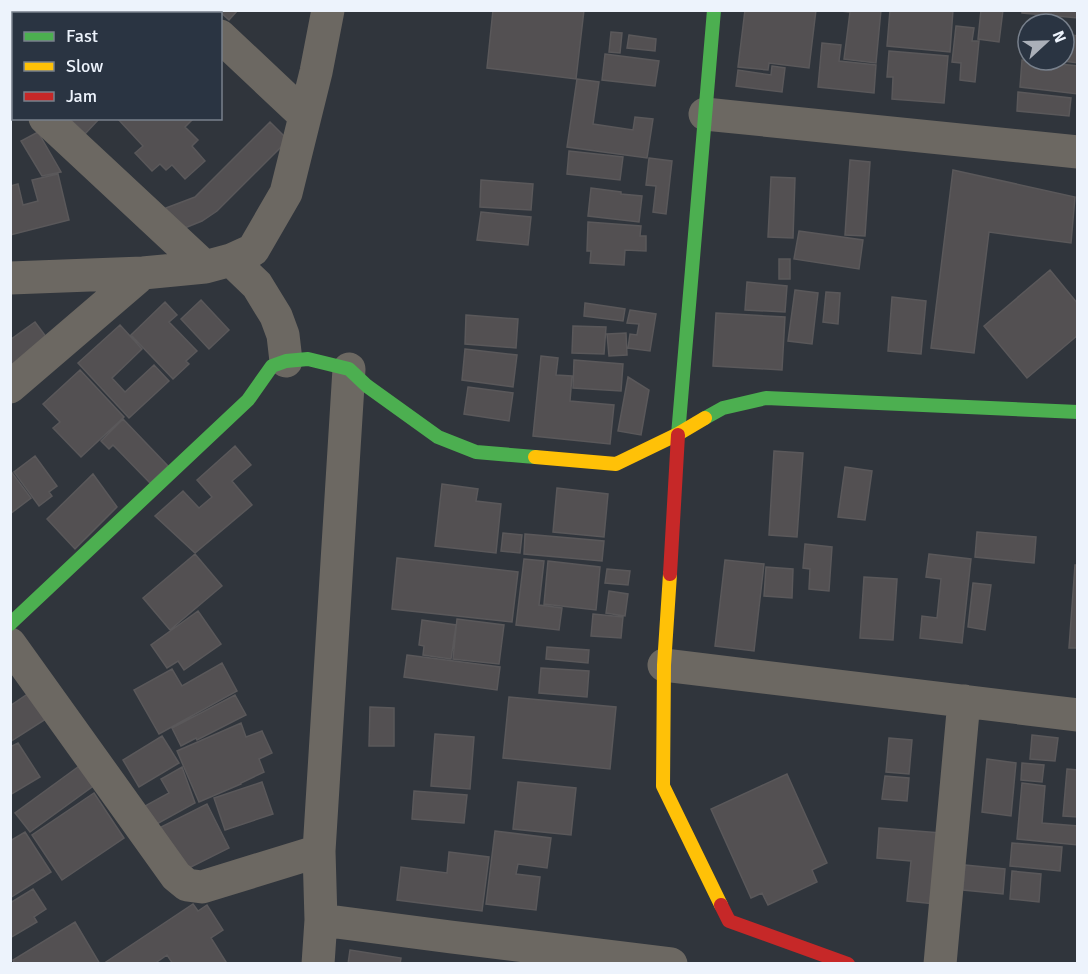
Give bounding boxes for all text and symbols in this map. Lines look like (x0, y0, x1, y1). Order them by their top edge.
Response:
legend (12, 12, 222, 120)
north arrow (1016, 12, 1076, 72)
text: Fast (66, 25, 98, 47)
text: N (1048, 28, 1070, 46)
text: Slow (66, 55, 103, 77)
text: Jam (66, 85, 97, 107)

